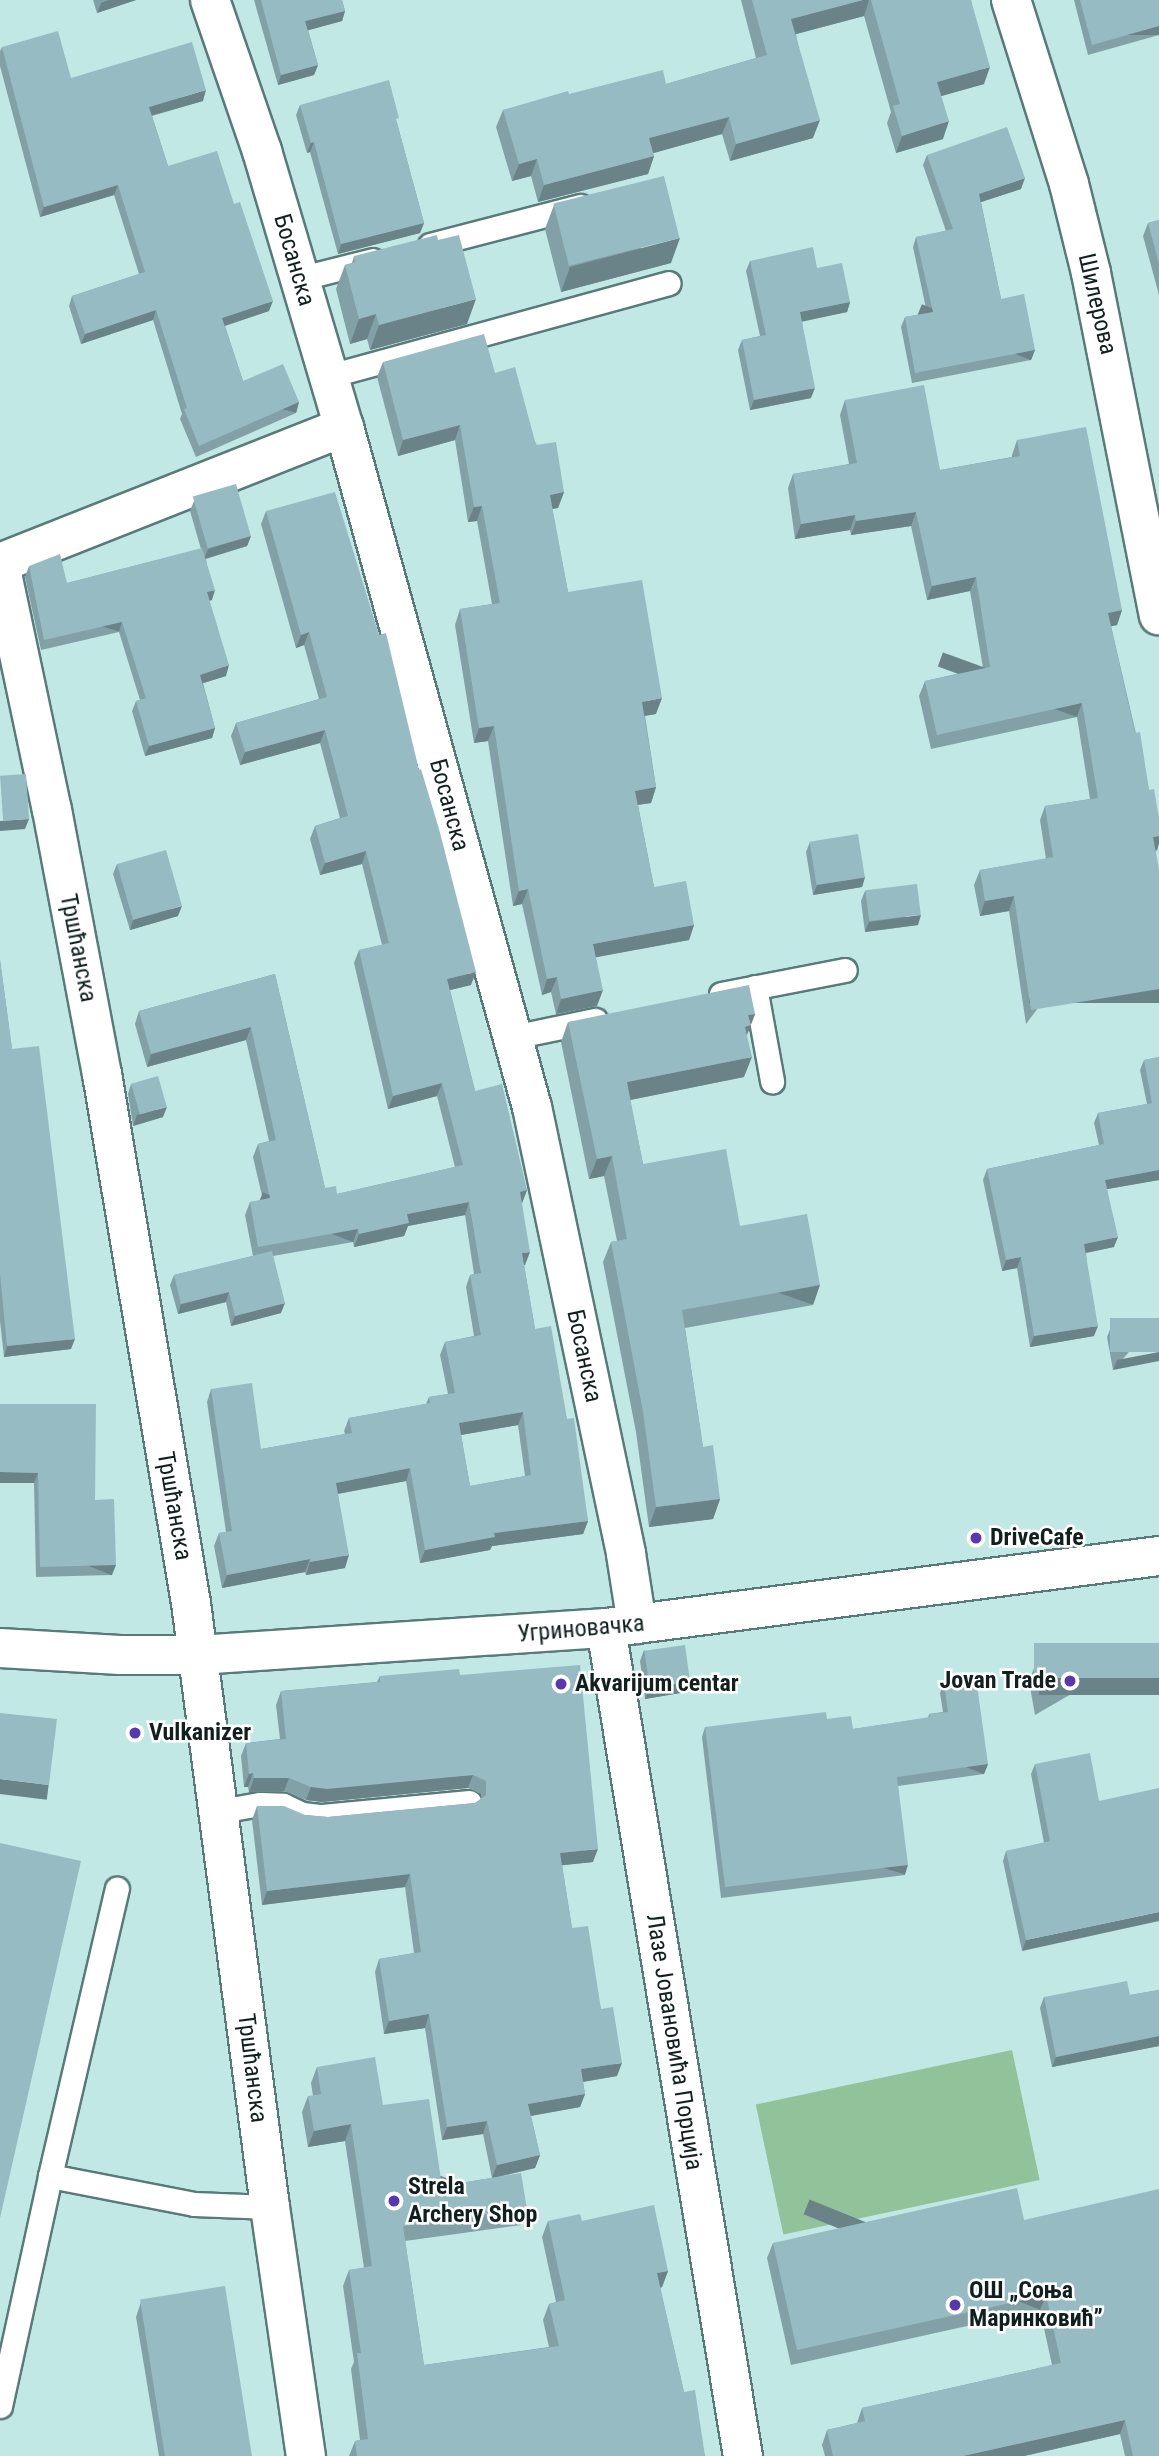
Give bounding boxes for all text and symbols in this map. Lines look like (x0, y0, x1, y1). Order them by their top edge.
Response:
street label: Босанска (267, 211, 321, 309)
street label: Шилерова (1071, 251, 1123, 357)
street label: Босанска (423, 756, 475, 854)
street label: Тршћанска (53, 891, 103, 1005)
street label: Босанска (560, 1307, 608, 1405)
street label: Тршћанска (150, 1449, 198, 1563)
place label: DriveCafe (990, 1524, 1084, 1552)
marker: DriveCafe (968, 1530, 984, 1546)
street label: Угриновачка (516, 1609, 646, 1649)
place label: Jovan Trade (939, 1667, 1056, 1695)
place label: Akvarijum centar (575, 1670, 739, 1698)
marker: Jovan Trade (1062, 1673, 1078, 1689)
marker: Akvarijum centar (553, 1676, 569, 1692)
place label: Vulkanizer (149, 1719, 251, 1747)
marker: Vulkanizer (127, 1725, 143, 1741)
street label: Лазе Јовановића Порција (640, 1912, 708, 2172)
street label: Тршћанска (231, 2012, 273, 2124)
place label: Strela Archery Shop (408, 2173, 537, 2229)
marker: Strela Archery Shop (386, 2193, 402, 2209)
place label: ОШ „Соња Маринковић” (969, 2277, 1103, 2333)
marker: ОШ „Соња Маринковић” (947, 2297, 963, 2313)

